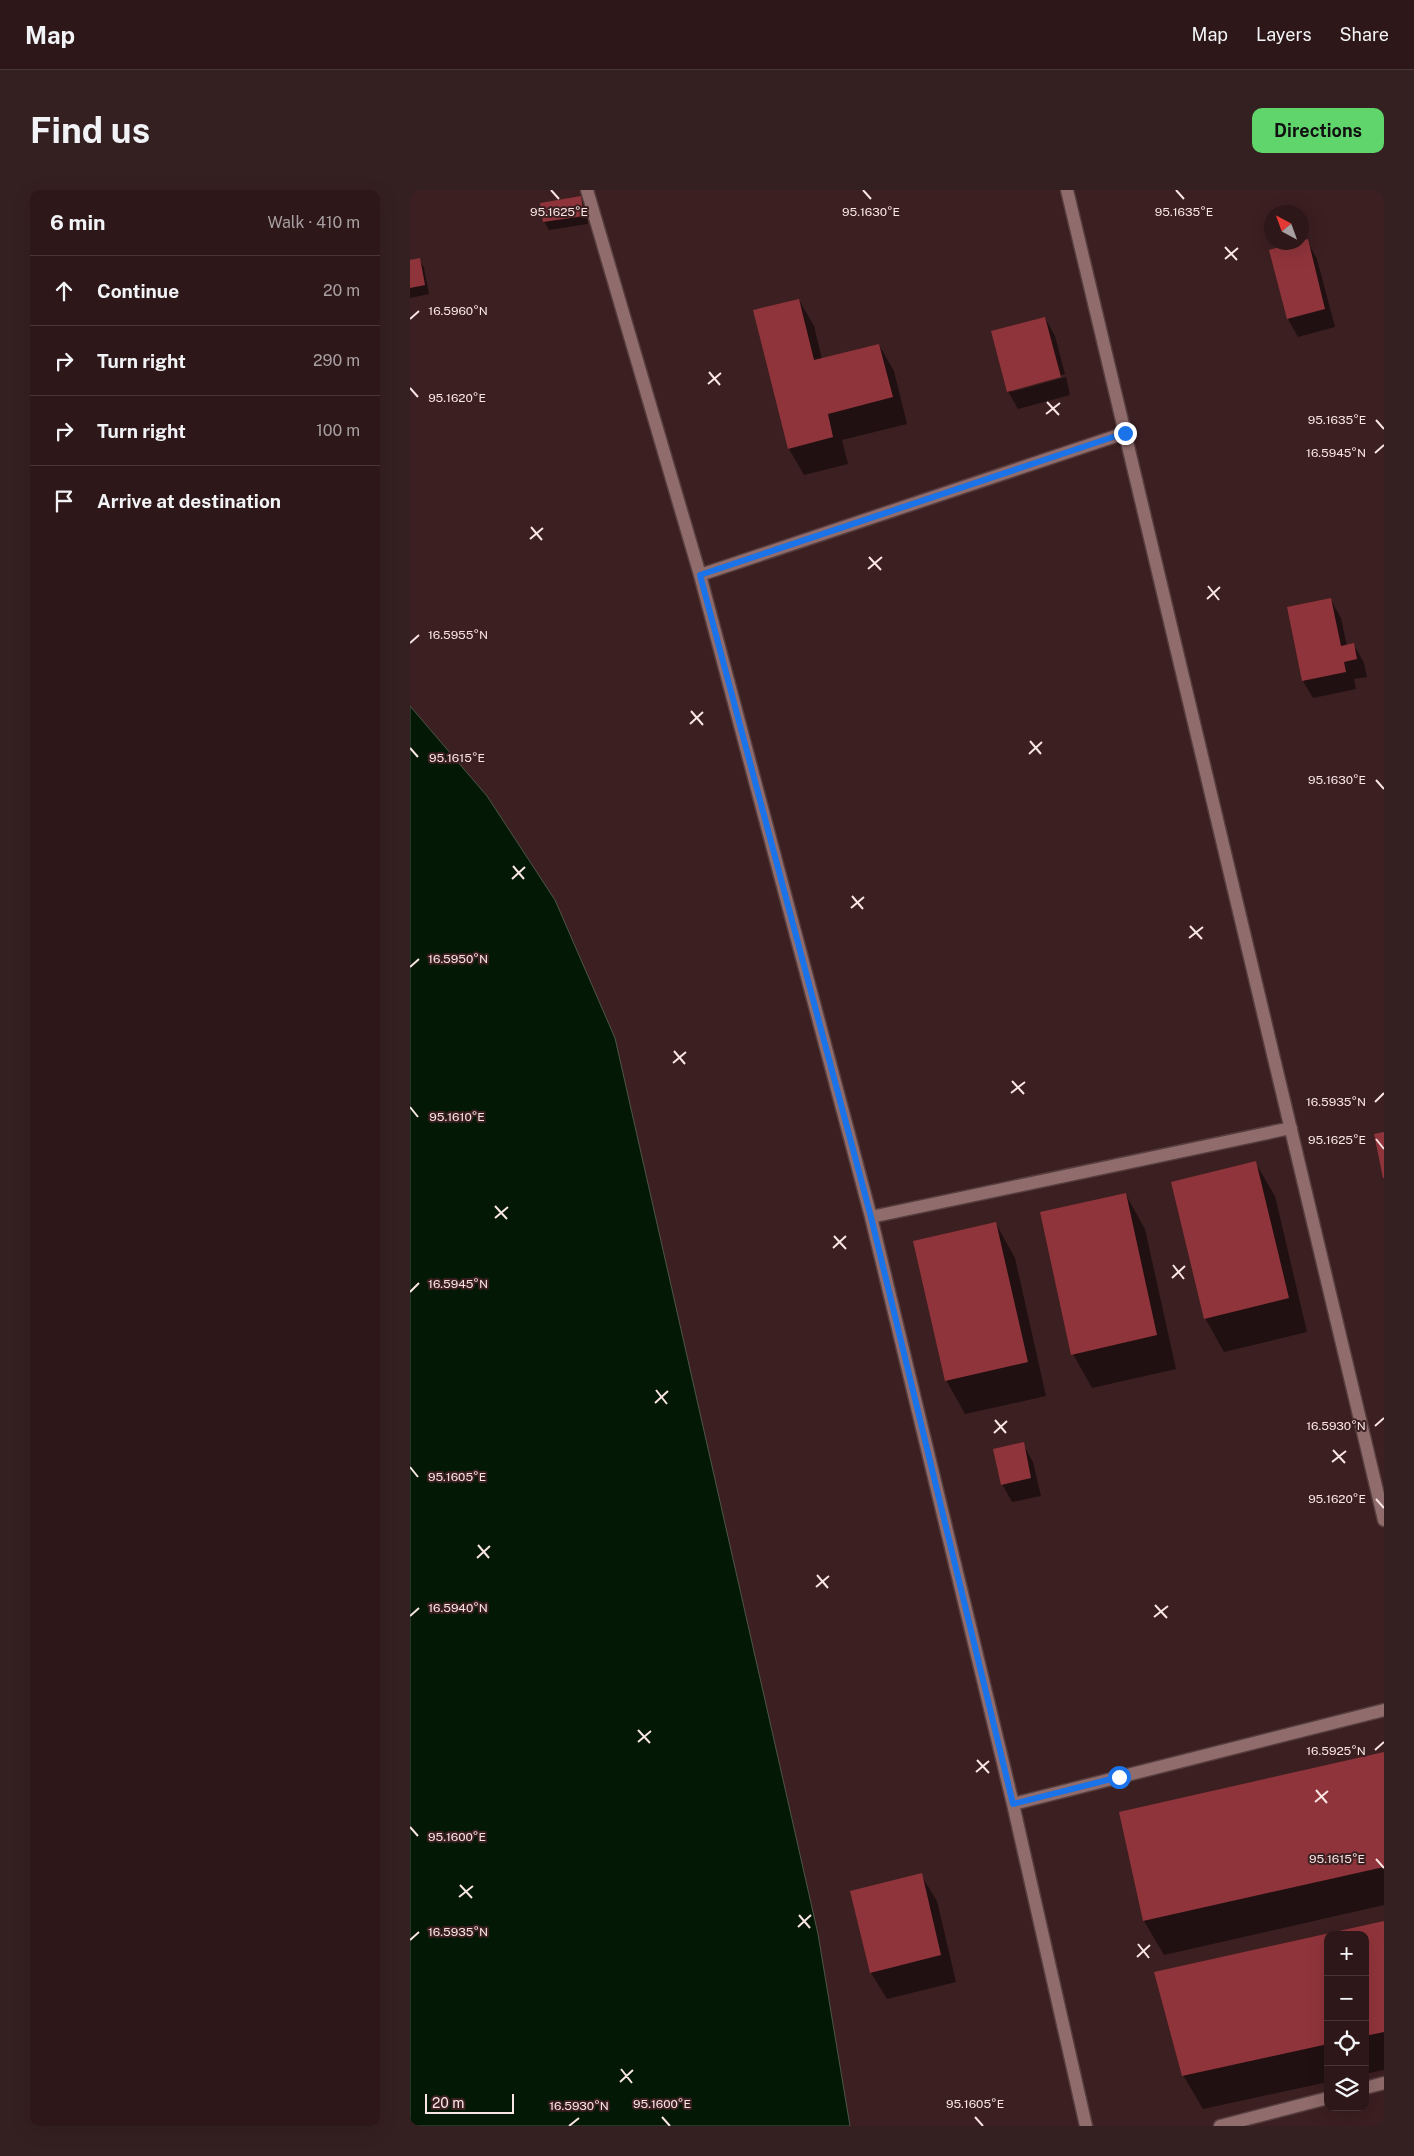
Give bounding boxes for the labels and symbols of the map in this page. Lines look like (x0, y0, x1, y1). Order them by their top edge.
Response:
text: 95.1625°E (530, 205, 588, 219)
text: 95.1630°E (842, 205, 900, 219)
text: 95.1635°E (1155, 205, 1213, 219)
north arrow (1264, 205, 1309, 250)
text: 16.5960°N (428, 304, 488, 318)
text: 95.1620°E (428, 391, 486, 405)
text: 95.1635°E (1308, 413, 1366, 427)
route end (1114, 422, 1137, 445)
text: 16.5945°N (1306, 446, 1366, 460)
text: 16.5955°N (428, 628, 488, 642)
text: 95.1615°E (429, 751, 485, 765)
text: 95.1630°E (1308, 773, 1366, 787)
text: 16.5950°N (428, 952, 488, 966)
text: 16.5935°N (1306, 1095, 1366, 1109)
text: 95.1610°E (429, 1110, 485, 1124)
text: 95.1625°E (1308, 1133, 1366, 1147)
text: 16.5945°N (428, 1277, 488, 1291)
text: 16.5930°N (1306, 1419, 1366, 1433)
text: 95.1605°E (428, 1470, 486, 1484)
text: 95.1620°E (1308, 1492, 1366, 1506)
text: 16.5940°N (428, 1601, 488, 1615)
text: 16.5925°N (1306, 1744, 1366, 1758)
route start (1108, 1766, 1131, 1789)
text: 95.1600°E (428, 1830, 486, 1844)
text: 95.1615°E (1309, 1852, 1365, 1866)
text: 16.5935°N (428, 1925, 488, 1939)
scale bar (425, 2091, 514, 2114)
text: 95.1600°E (633, 2097, 691, 2111)
text: 95.1605°E (946, 2097, 1004, 2111)
text: 16.5930°N (549, 2099, 609, 2113)

